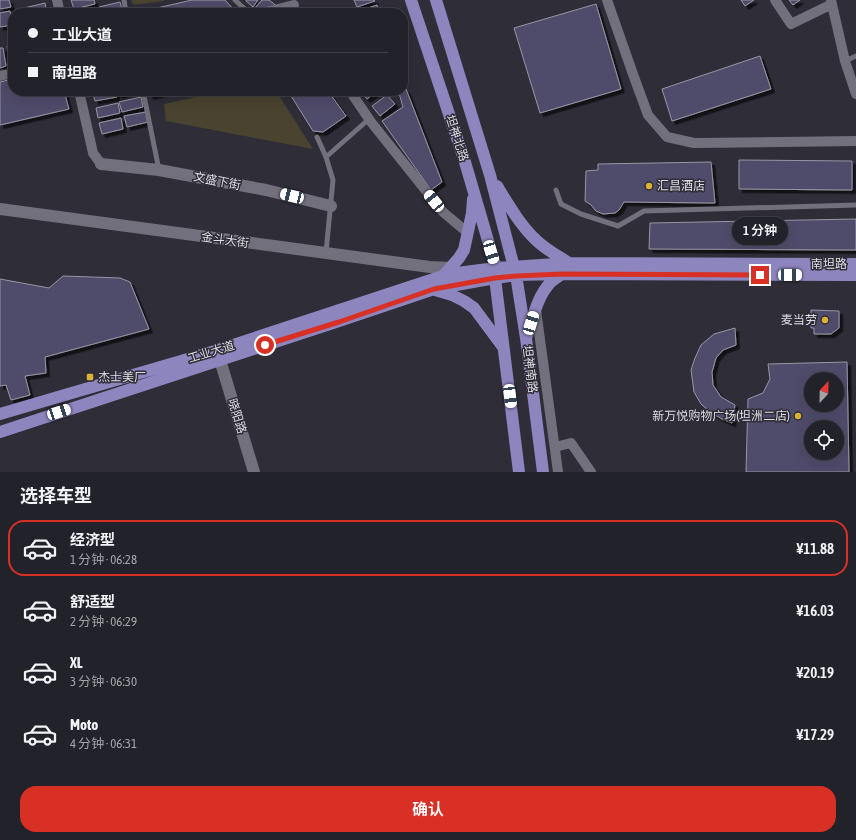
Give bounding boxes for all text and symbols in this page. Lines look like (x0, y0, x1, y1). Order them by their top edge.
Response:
text: 工业大道 (52, 26, 112, 43)
text: 南坦路 (52, 64, 97, 81)
street label: 坦神北路 (443, 113, 471, 163)
street label: 文盛下街 (192, 170, 242, 192)
place label: 汇昌酒店 (657, 179, 705, 193)
marker: 汇昌酒店 (644, 181, 654, 191)
car (279, 187, 305, 205)
car (422, 188, 446, 214)
callout: 1 分钟 (732, 217, 788, 245)
text: 1 分钟 (743, 223, 777, 238)
street label: 金斗大街 (200, 230, 250, 250)
car (482, 239, 500, 265)
street label: 南坦路 (811, 257, 847, 271)
route end (751, 266, 769, 284)
car (778, 269, 802, 281)
car (522, 310, 540, 336)
place label: 麦当劳 (781, 313, 817, 327)
marker: 麦当劳 (820, 315, 830, 325)
route start (256, 336, 274, 354)
street label: 工业大道 (186, 338, 236, 366)
street label: 坦神南路 (520, 344, 540, 394)
place label: 杰士美厂 (98, 370, 146, 384)
marker: 杰士美厂 (85, 372, 95, 382)
north arrow (804, 372, 844, 412)
map controls (804, 372, 844, 460)
car (503, 383, 517, 409)
street label: 晓阳路 (225, 397, 249, 435)
car (46, 403, 72, 421)
place label: 新万悦购物广场(坦洲二店) (652, 409, 790, 423)
marker: 新万悦购物广场(坦洲二店) (793, 411, 803, 421)
button: locate (804, 420, 844, 460)
text: 选择车型 (20, 485, 92, 506)
icon: car (22, 530, 58, 566)
text: 经济型 (70, 531, 115, 548)
text: ¥11.88 (796, 540, 834, 557)
text: 1 分钟 · 06:28 (70, 552, 137, 567)
icon: car (22, 592, 58, 628)
text: 舒适型 (70, 593, 115, 610)
text: ¥16.03 (796, 602, 834, 619)
text: 2 分钟 · 06:29 (70, 614, 137, 629)
icon: car (22, 654, 58, 690)
text: XL (70, 654, 83, 671)
text: ¥20.19 (796, 664, 834, 681)
text: 3 分钟 · 06:30 (70, 674, 137, 689)
icon: car (22, 716, 58, 752)
text: Moto (70, 716, 98, 733)
text: ¥17.29 (796, 726, 834, 743)
text: 4 分钟 · 06:31 (70, 736, 137, 751)
button: 确认 (20, 786, 836, 832)

